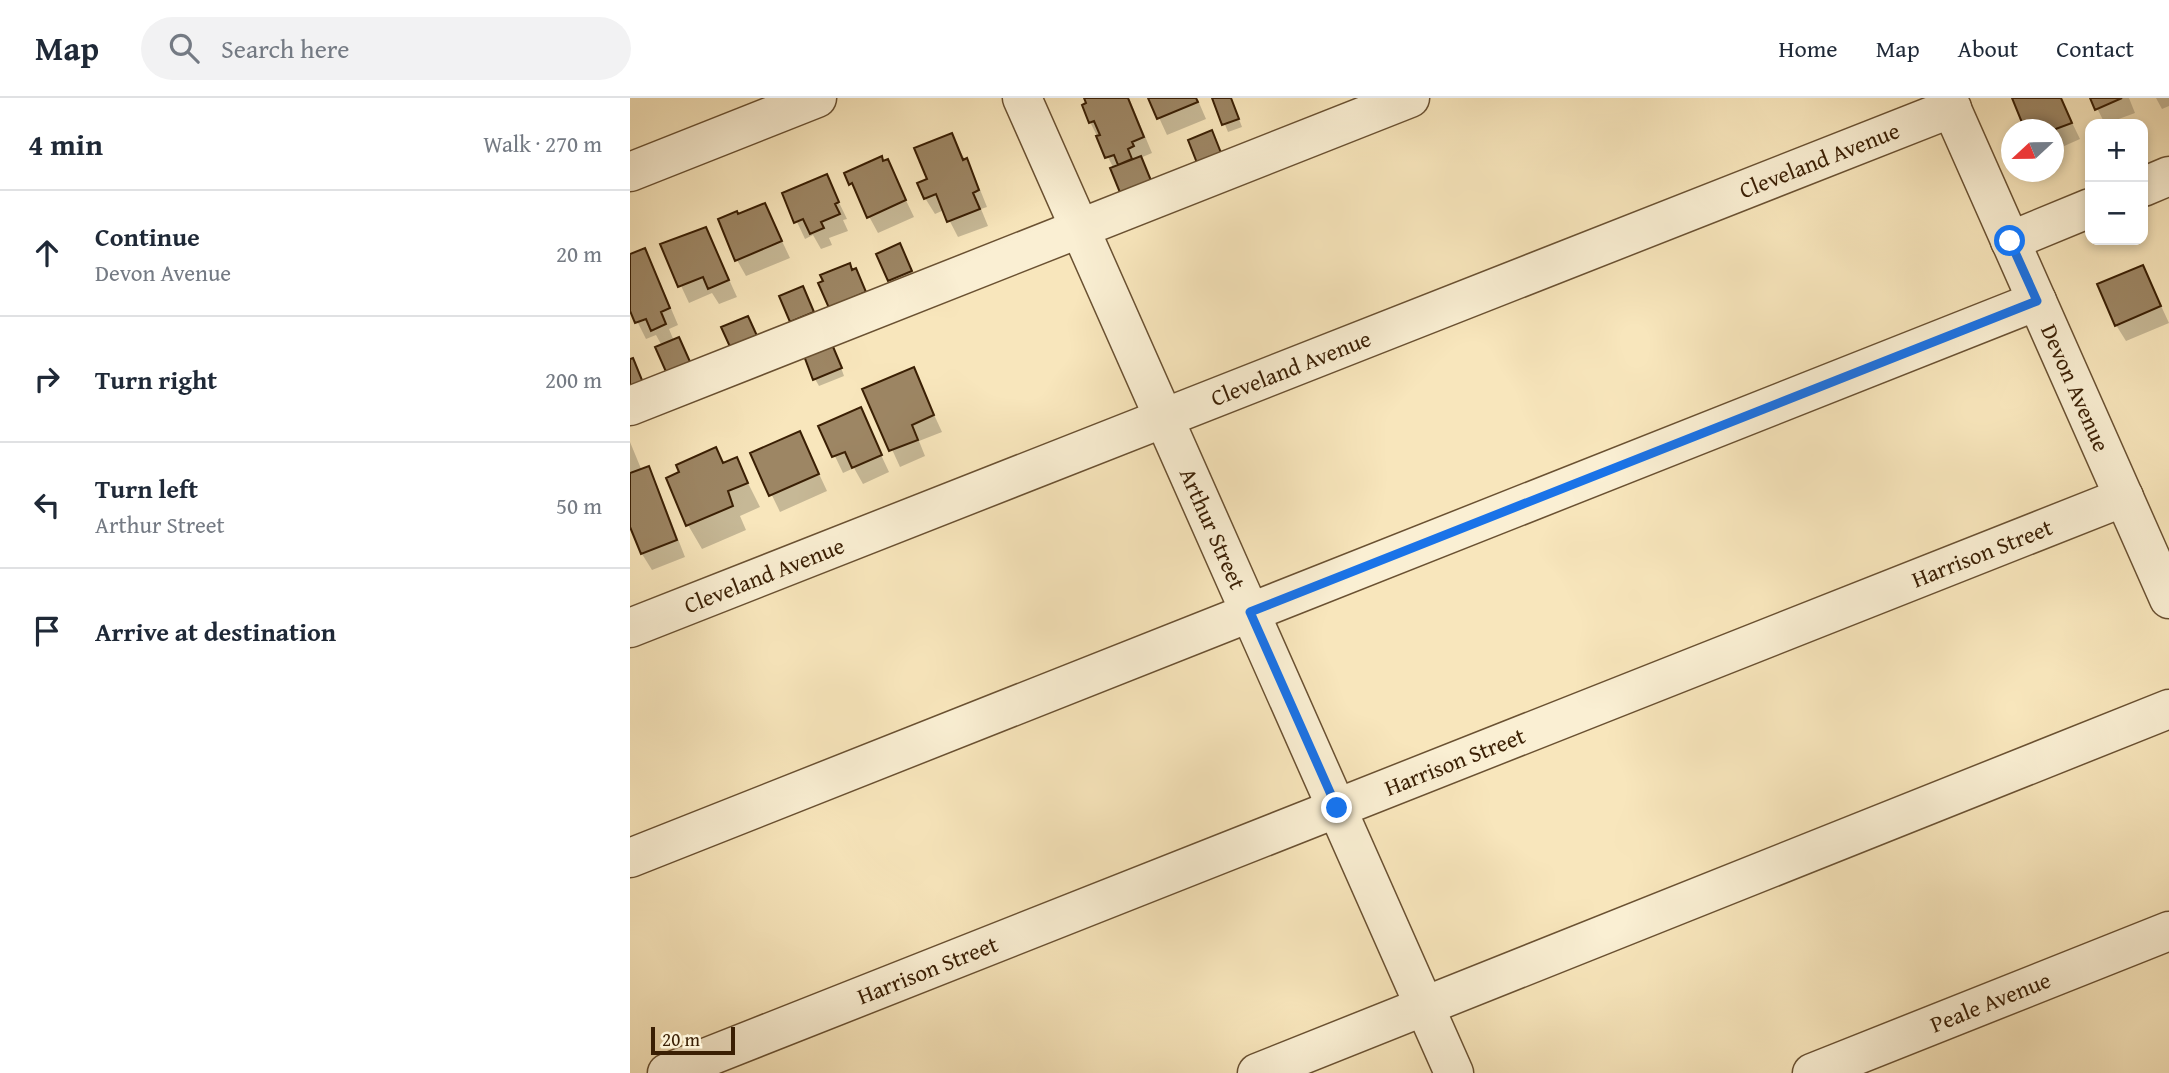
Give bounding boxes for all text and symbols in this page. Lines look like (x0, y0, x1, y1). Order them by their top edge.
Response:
search box (141, 17, 631, 80)
text: Map (35, 24, 99, 72)
icon: search (165, 29, 203, 67)
text: Search here (221, 29, 349, 68)
text: Home (1779, 31, 1838, 66)
text: Map (1876, 31, 1920, 66)
text: About (1958, 31, 2018, 66)
text: Contact (2056, 31, 2134, 66)
street label: Cleveland Avenue (1734, 113, 1904, 206)
north arrow (2001, 119, 2064, 182)
map controls (2085, 119, 2148, 245)
button: + (2085, 119, 2148, 182)
text: 4 min (28, 122, 103, 166)
text: Walk · 270 m (483, 127, 602, 160)
button: − (2085, 182, 2148, 245)
text: Continue (95, 217, 200, 256)
route start (1994, 225, 2025, 256)
icon: ahead (28, 234, 66, 272)
text: 20 m (556, 237, 602, 270)
text: Devon Avenue (95, 256, 231, 289)
street label: Devon Avenue (2033, 319, 2119, 457)
street label: Cleveland Avenue (1205, 321, 1376, 414)
icon: right (28, 360, 66, 398)
text: Turn right (95, 360, 217, 399)
text: 200 m (545, 363, 602, 396)
street label: Arthur Street (1172, 462, 1255, 594)
text: Turn left (95, 469, 198, 508)
icon: left (28, 486, 66, 524)
text: 50 m (556, 489, 602, 522)
text: Arthur Street (95, 508, 225, 541)
street label: Harrison Street (1907, 510, 2057, 595)
street label: Cleveland Avenue (679, 528, 849, 621)
icon: arrive (28, 612, 66, 650)
text: Arrive at destination (95, 612, 336, 651)
street label: Harrison Street (1379, 718, 1530, 804)
route end (1321, 792, 1352, 823)
street label: Harrison Street (852, 927, 1002, 1012)
street label: Peale Avenue (1925, 963, 2055, 1040)
scale bar (651, 1024, 735, 1056)
text: 20 m (662, 1025, 700, 1053)

